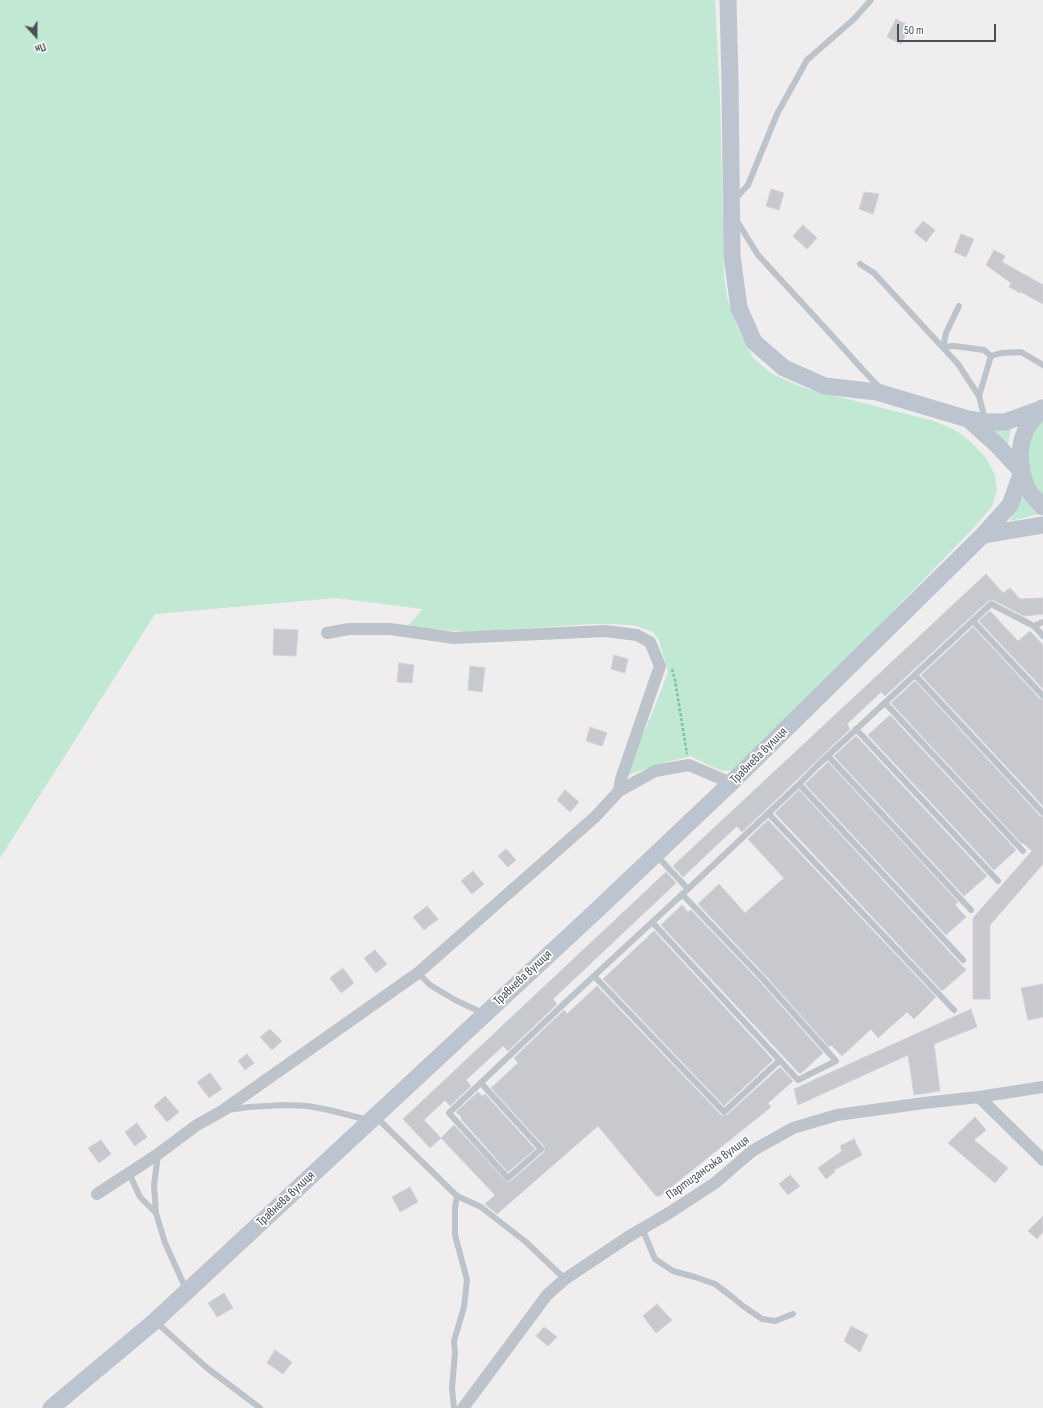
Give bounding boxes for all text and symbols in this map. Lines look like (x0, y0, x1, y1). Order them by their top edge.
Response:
north arrow (16, 16, 56, 56)
scale bar (899, 16, 998, 42)
text: 50 m (904, 23, 924, 38)
text: Пн (33, 40, 48, 56)
street label: Травнева вулиця (727, 724, 791, 788)
street label: Травнева вулиця (491, 947, 555, 1009)
street label: Партизанська вулиця (663, 1133, 753, 1203)
street label: Травнева вулиця (254, 1168, 318, 1230)

